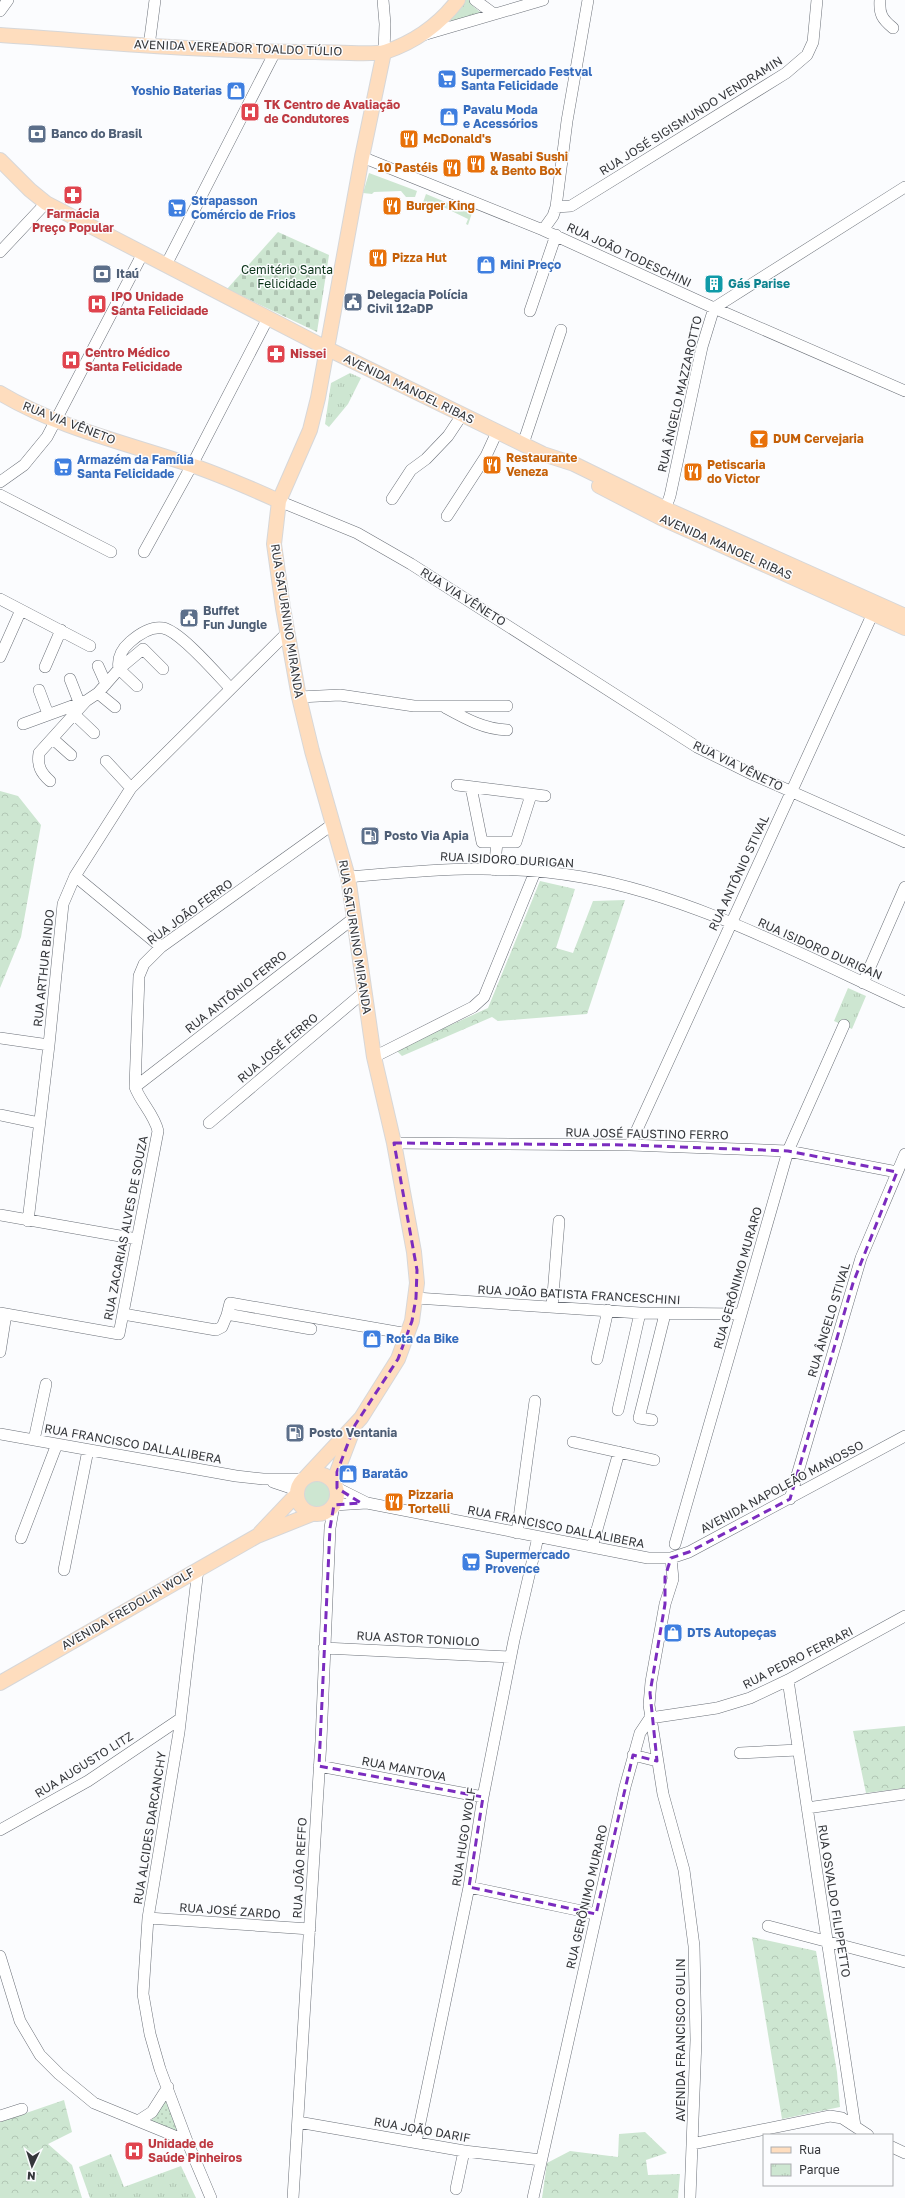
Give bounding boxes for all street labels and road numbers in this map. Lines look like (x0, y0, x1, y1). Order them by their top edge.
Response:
street label: AVENIDA VEREADOR TOALDO TÚLIO (134, 36, 343, 59)
street label: RUA JOSÉ SIGISMUNDO VENDRAMIN (596, 53, 785, 178)
street label: RUA JOÃO TODESCHINI (564, 219, 694, 290)
street label: RUA ÂNGELO MAZZAROTTO (654, 314, 705, 474)
street label: AVENIDA MANOEL RIBAS (342, 350, 477, 427)
street label: RUA VIA VÊNETO (21, 398, 118, 447)
street label: AVENIDA MANOEL RIBAS (658, 511, 795, 583)
street label: RUA SATURNINO MIRANDA (268, 543, 307, 699)
street label: RUA VIA VÊNETO (418, 564, 509, 629)
street label: RUA VIA VÊNETO (691, 737, 786, 794)
street label: RUA ANTÔNIO STIVAL (705, 812, 772, 933)
street label: RUA ISIDORO DURIGAN (439, 848, 575, 871)
street label: RUA SATURNINO MIRANDA (336, 859, 375, 1015)
street label: RUA JOÃO FERRO (144, 875, 236, 948)
street label: RUA ARTHUR BINDO (30, 908, 57, 1028)
street label: RUA ISIDORO DURIGAN (756, 914, 885, 983)
street label: RUA ANTÔNIO FERRO (182, 947, 290, 1036)
street label: RUA JOSÉ FERRO (234, 1009, 321, 1086)
street label: RUA JOSÉ FAUSTINO FERRO (565, 1125, 729, 1142)
street label: RUA ZACARIAS ALVES DE SOUZA (100, 1134, 151, 1322)
street label: RUA GERÔNIMO MURARO (710, 1205, 765, 1351)
street label: RUA ÂNGELO STIVAL (804, 1260, 853, 1379)
street label: RUA JOÃO BATISTA FRANCESCHINI (477, 1282, 681, 1307)
street label: RUA FRANCISCO DALLALIBERA (43, 1420, 223, 1467)
street label: AVENIDA NAPOLEÃO MANOSSO (698, 1437, 866, 1536)
street label: RUA FRANCISCO DALLALIBERA (466, 1502, 646, 1551)
street label: AVENIDA FREDOLIN WOLF (58, 1564, 197, 1653)
street label: RUA PEDRO FERRARI (740, 1623, 855, 1692)
street label: RUA ASTOR TONIOLO (356, 1628, 480, 1649)
street label: RUA AUGUSTO LITZ (32, 1728, 136, 1801)
street label: RUA ALCIDES DARCANCHY (130, 1750, 169, 1905)
street label: RUA MANTOVA (361, 1753, 448, 1784)
street label: RUA HUGO WOLF (448, 1786, 479, 1887)
street label: RUA JOÃO REFFO (289, 1817, 310, 1919)
street label: RUA GERÔNIMO MURARO (563, 1823, 610, 1971)
street label: RUA OSVALDO FILIPPETTO (815, 1823, 854, 1979)
street label: RUA JOSÉ ZARDO (179, 1899, 281, 1922)
street label: AVENIDA FRANCISCO GULIN (673, 1958, 688, 2122)
street label: RUA JOÃO DARIF (373, 2114, 472, 2145)

